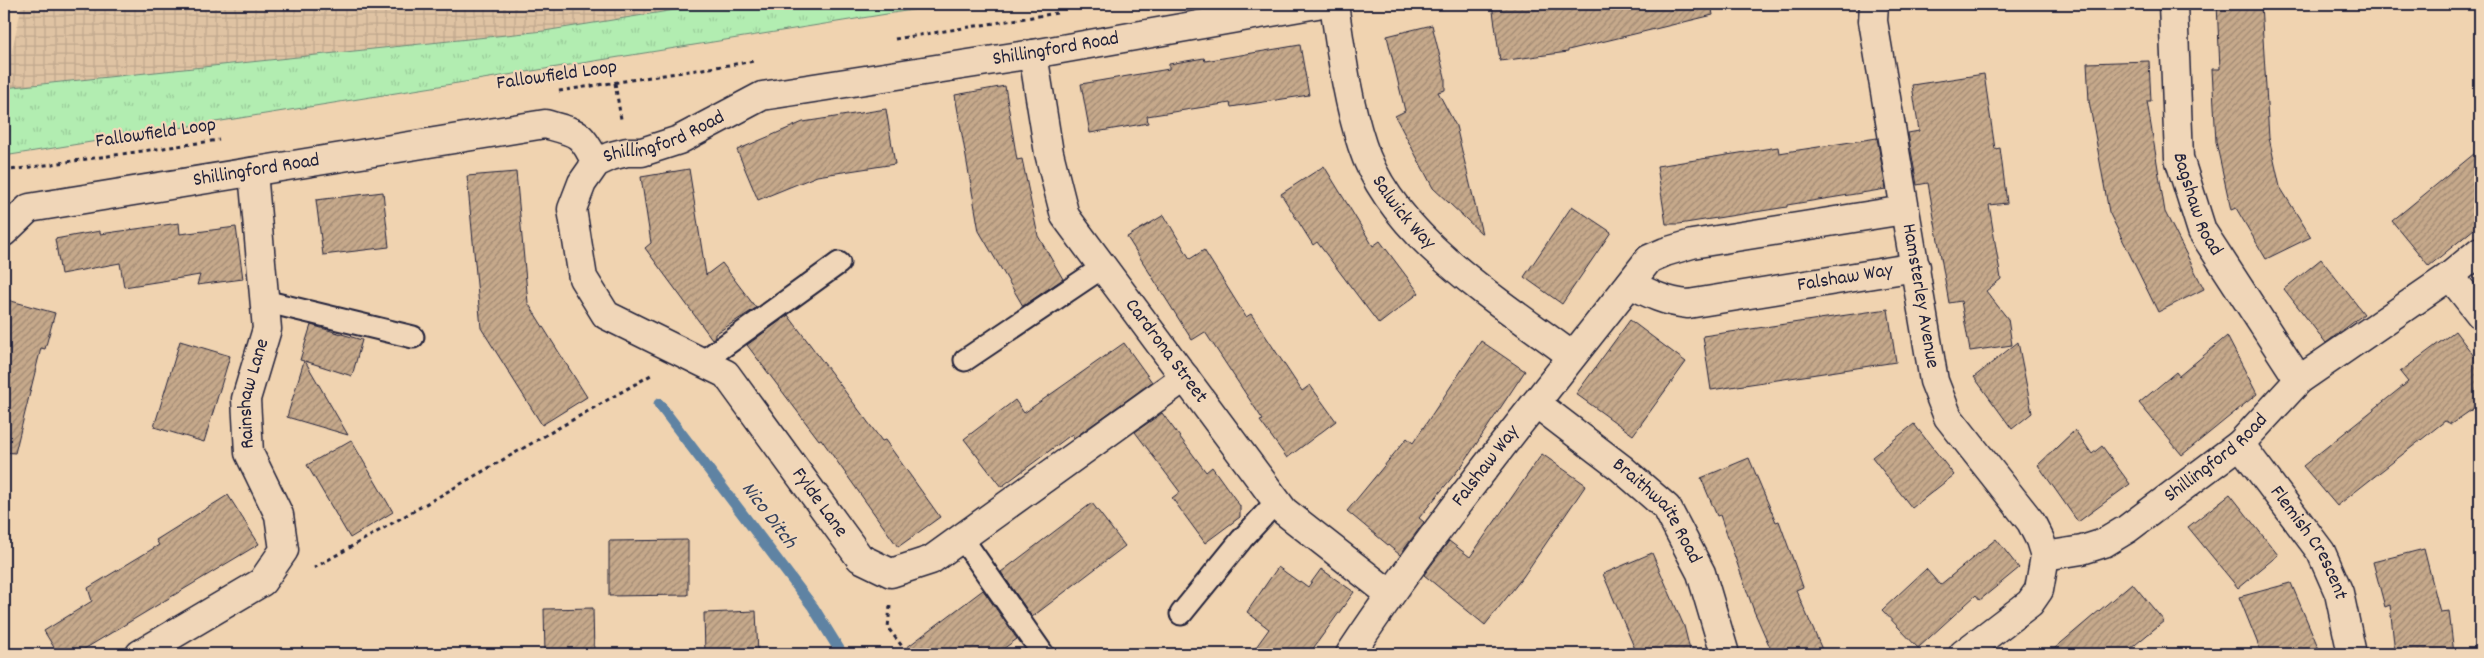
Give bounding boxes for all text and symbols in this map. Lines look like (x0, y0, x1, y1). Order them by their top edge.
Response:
street label: Shillingford Road (991, 25, 1121, 74)
street label: Fallowfield Loop (495, 54, 619, 98)
street label: Shillingford Road (599, 104, 730, 172)
street label: Fallowfield Loop (94, 112, 218, 156)
street label: Shillingford Road (191, 147, 322, 195)
street label: Bagshaw Road (2165, 153, 2229, 262)
street label: Salwick Way (1364, 170, 1442, 258)
street label: Hamsterley Avenue (1894, 221, 1946, 371)
street label: Falshaw Way (1795, 257, 1896, 300)
street label: Cardrona Street (1117, 293, 1214, 410)
street label: Rainshaw Lane (232, 335, 277, 450)
street label: Shillingford Road (2159, 408, 2275, 510)
street label: Falshaw Way (1446, 419, 1527, 513)
street label: Braithwaite Road (1606, 452, 1708, 569)
street label: Fylde Lane (784, 462, 854, 544)
water label: Nico Ditch (733, 476, 804, 557)
street label: Flemish Crescent (2262, 480, 2354, 602)

